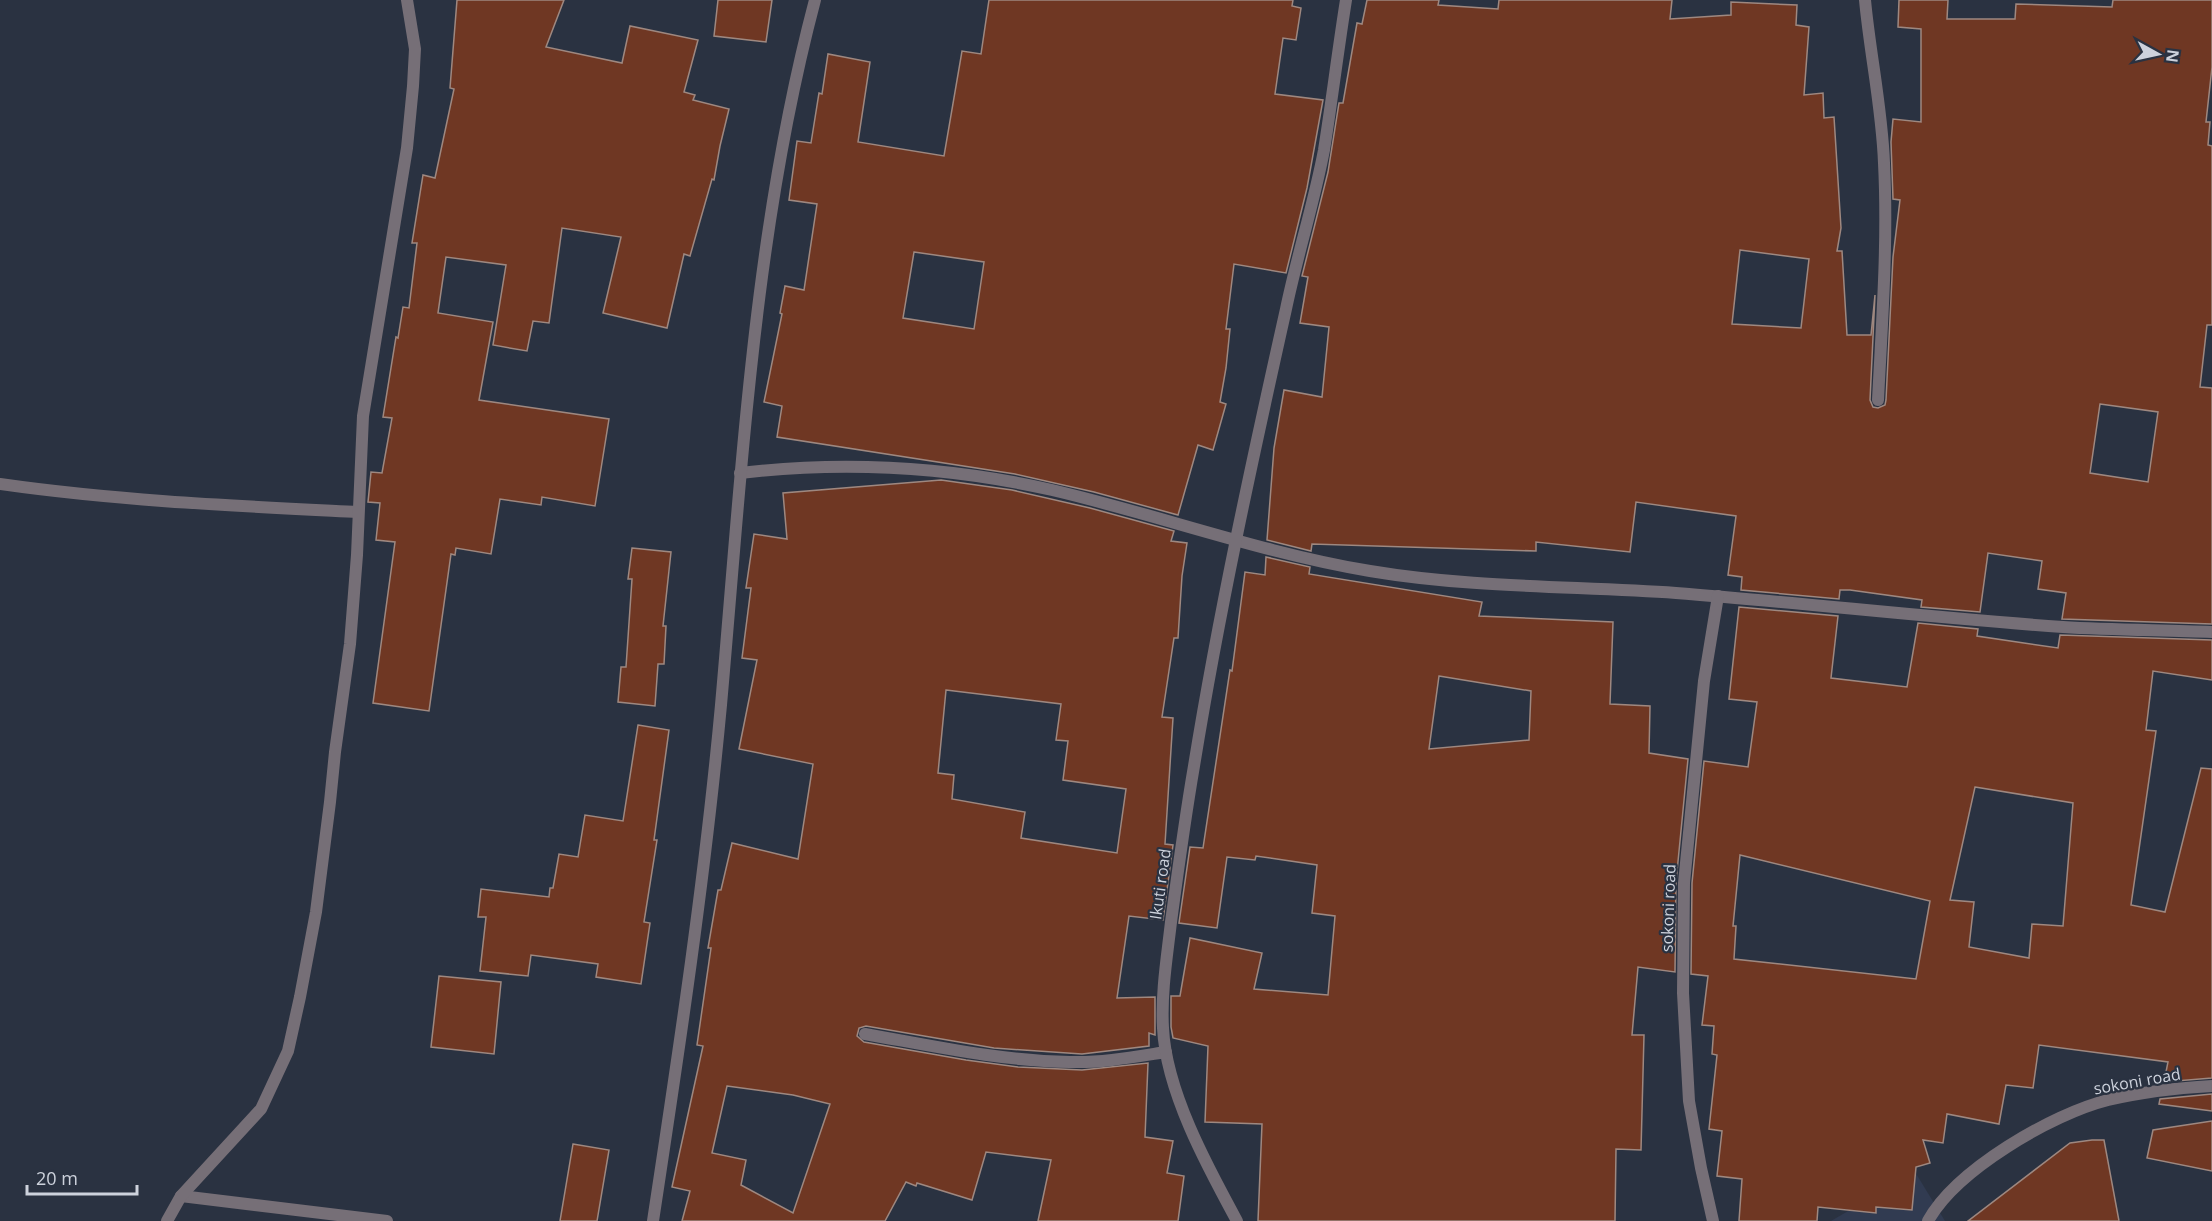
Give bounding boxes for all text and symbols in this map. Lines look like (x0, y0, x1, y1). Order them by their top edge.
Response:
north arrow (2128, 24, 2188, 84)
text: N (2161, 48, 2185, 64)
street label: Ikuti road (1144, 847, 1176, 921)
street label: sokoni road (1655, 864, 1681, 952)
street label: sokoni road (2092, 1063, 2182, 1099)
scale bar (27, 1158, 136, 1196)
text: 20 m (36, 1166, 78, 1190)

